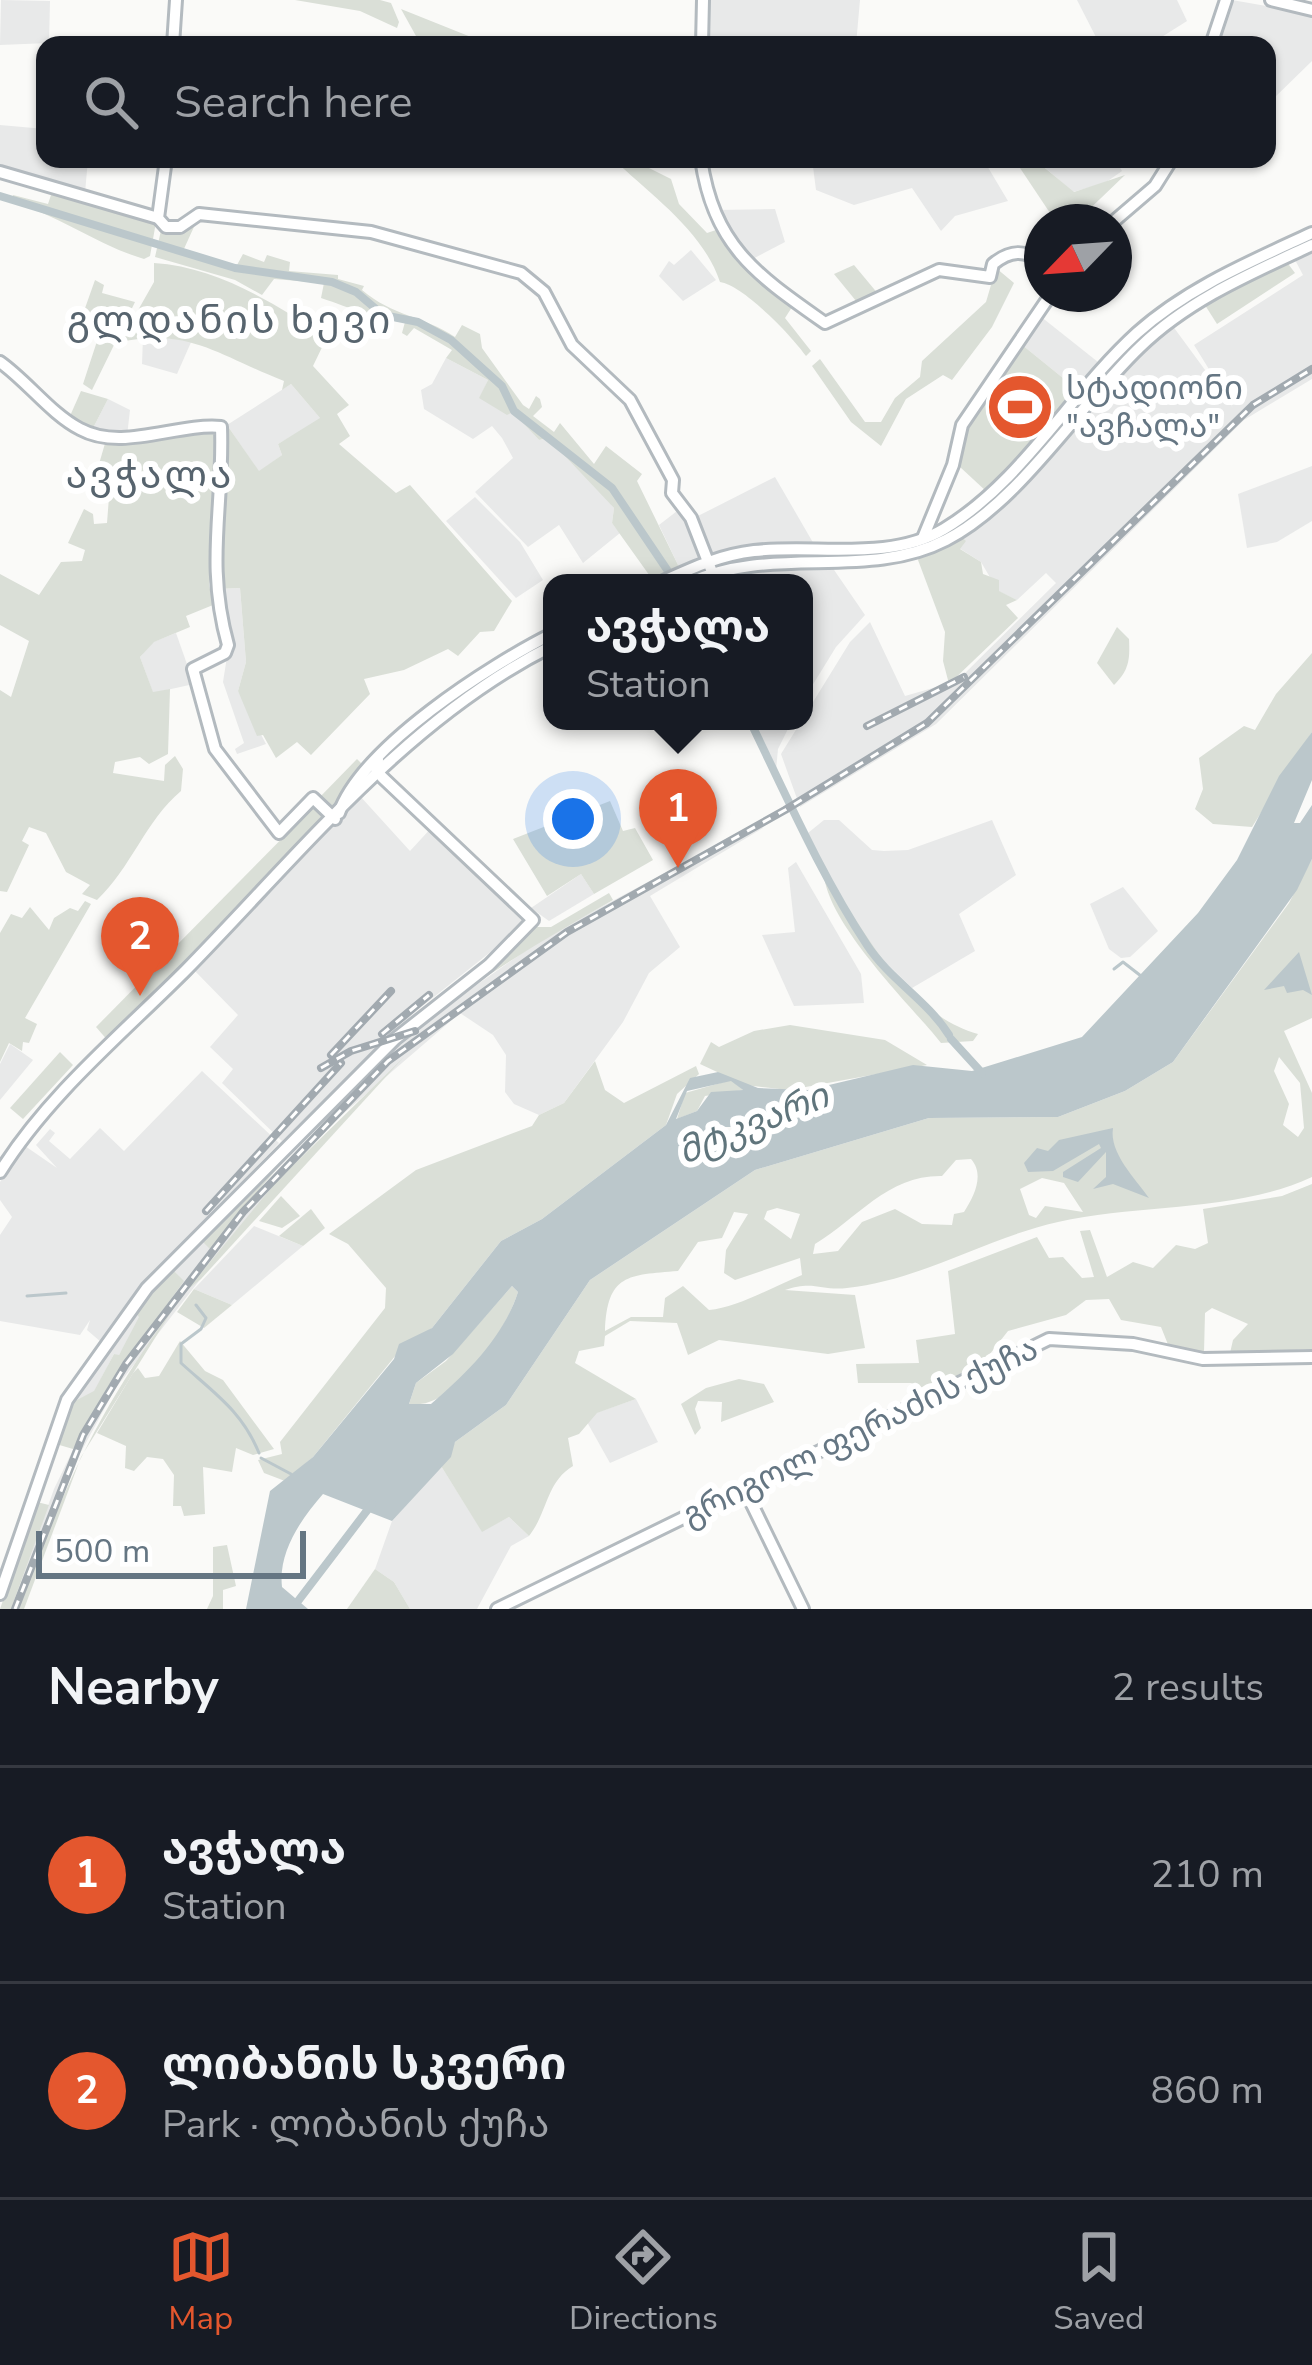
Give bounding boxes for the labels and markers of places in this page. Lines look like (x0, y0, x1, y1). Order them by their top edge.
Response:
place label: სტადიონი "ავჩალა" (1066, 366, 1243, 449)
sports icon: სტადიონი "ავჩალა" (985, 372, 1055, 442)
pin: 1 (639, 769, 717, 868)
pin: 2 (101, 897, 179, 996)

